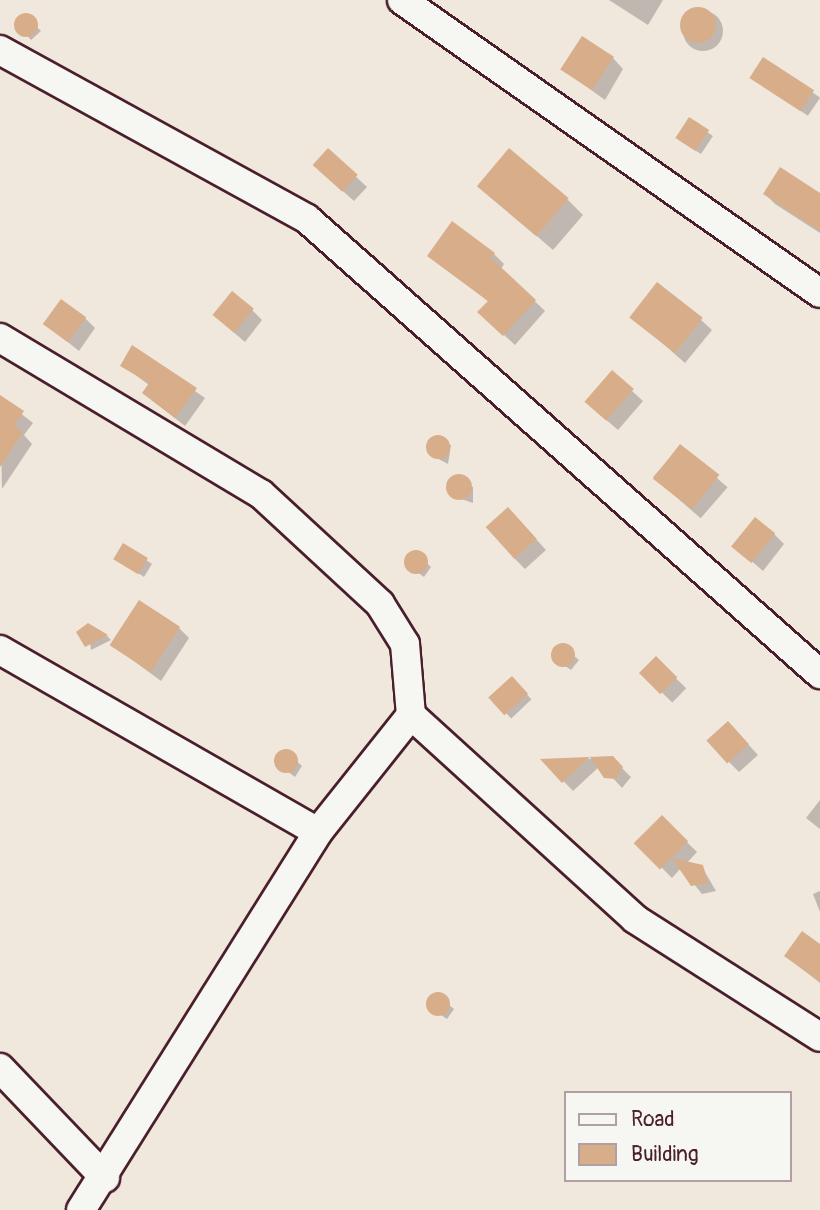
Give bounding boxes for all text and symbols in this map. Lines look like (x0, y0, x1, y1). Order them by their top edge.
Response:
legend (564, 1091, 792, 1182)
text: Road (631, 1106, 675, 1133)
text: Building (631, 1141, 698, 1168)

